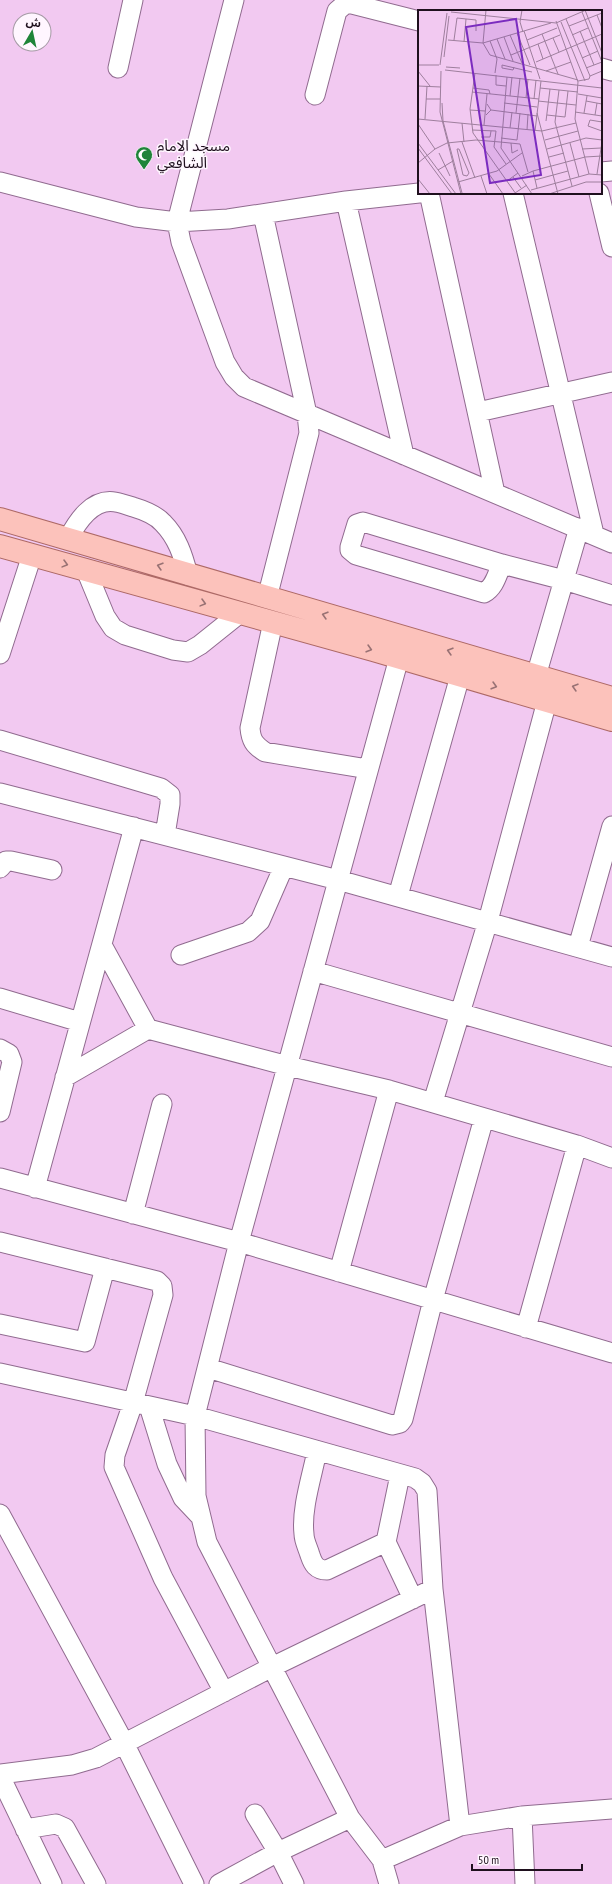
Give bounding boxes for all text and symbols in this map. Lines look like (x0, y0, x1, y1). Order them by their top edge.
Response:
inset map (418, 10, 602, 194)
north arrow (12, 12, 52, 52)
text: ش (25, 14, 42, 30)
place label: مسجد الامام الشافعي (157, 136, 230, 174)
mosque icon: مسجد الامام الشافعي (134, 145, 154, 170)
one-way arrow (61, 559, 68, 568)
one-way arrow (157, 562, 164, 571)
one-way arrow (200, 598, 207, 606)
one-way arrow (322, 611, 329, 620)
one-way arrow (366, 644, 372, 652)
one-way arrow (446, 647, 453, 656)
one-way arrow (490, 681, 497, 690)
one-way arrow (571, 683, 578, 692)
scale bar (472, 1846, 582, 1872)
text: 50 m (478, 1852, 499, 1867)

